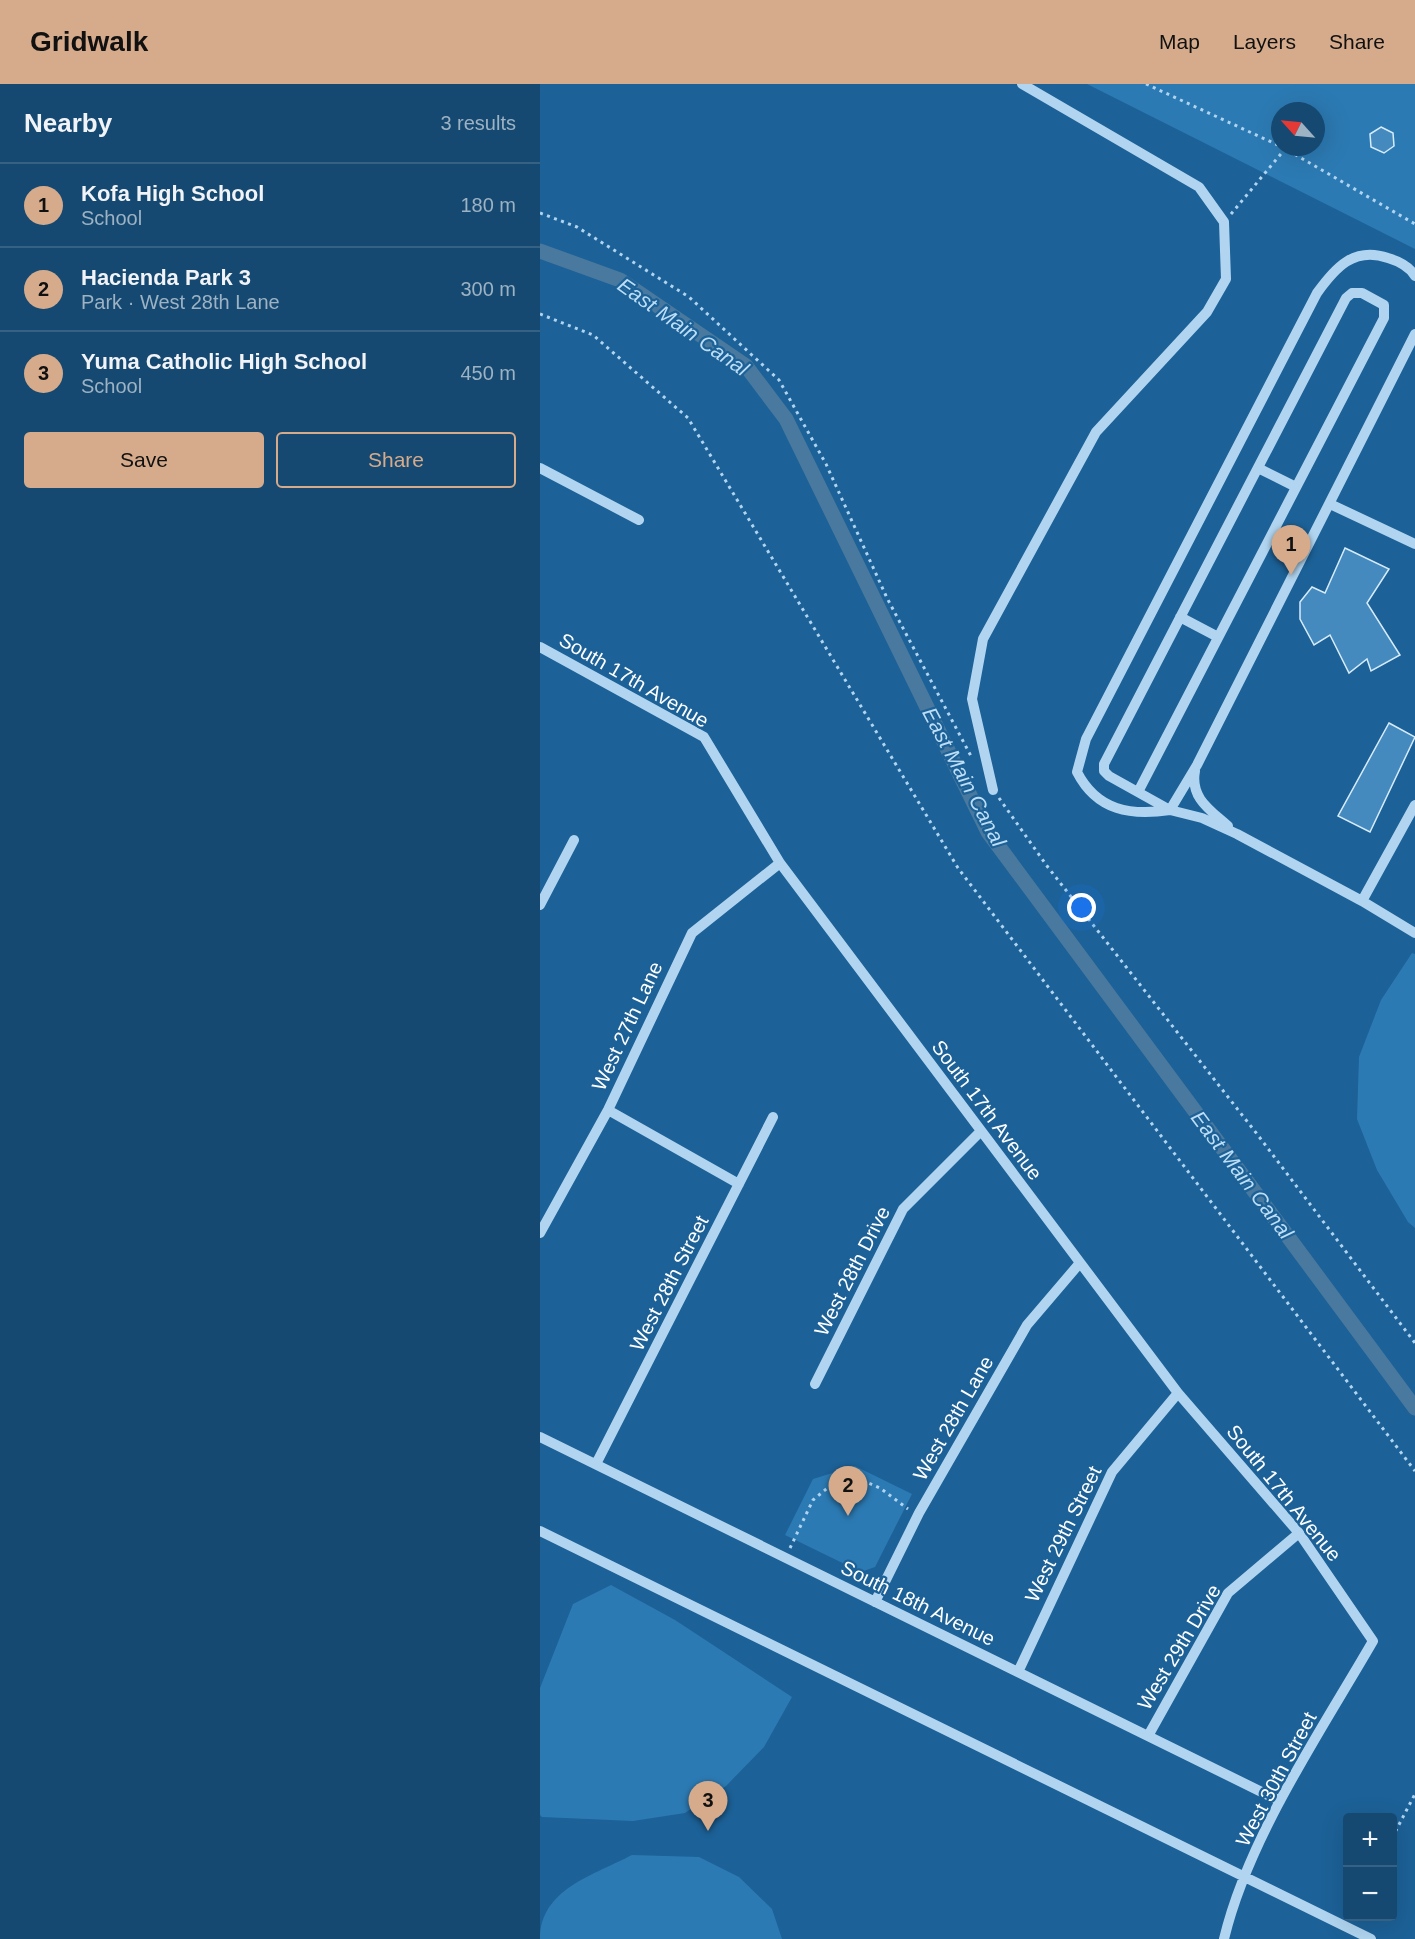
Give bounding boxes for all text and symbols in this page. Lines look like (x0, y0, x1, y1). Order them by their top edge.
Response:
text: Gridwalk (30, 26, 148, 57)
text: Map (1159, 30, 1200, 53)
text: Layers (1233, 30, 1296, 53)
text: Share (1329, 30, 1385, 53)
north arrow (1271, 102, 1325, 156)
text: Nearby (24, 108, 112, 138)
text: 3 results (440, 112, 516, 134)
text: Kofa High School (81, 181, 264, 206)
text: 1 (38, 194, 49, 216)
text: 180 m (460, 194, 516, 216)
text: School (81, 207, 142, 229)
text: Hacienda Park 3 (81, 265, 251, 290)
water label: East Main Canal (614, 273, 754, 381)
text: 2 (38, 278, 49, 300)
text: 300 m (460, 278, 516, 300)
text: Park · West 28th Lane (81, 291, 280, 313)
text: Yuma Catholic High School (81, 349, 367, 374)
text: 3 (38, 362, 49, 384)
text: 450 m (460, 362, 516, 384)
text: School (81, 375, 142, 397)
button: Save (24, 432, 264, 488)
button: Share (276, 432, 516, 488)
pin: 1 (1272, 526, 1311, 575)
street label: South 17th Avenue (555, 628, 713, 732)
water label: East Main Canal (918, 703, 1011, 851)
your location (1067, 893, 1096, 922)
street label: West 27th Lane (588, 958, 666, 1094)
street label: South 17th Avenue (927, 1036, 1047, 1184)
water label: East Main Canal (1187, 1106, 1299, 1244)
street label: West 28th Drive (810, 1203, 894, 1339)
street label: West 28th Street (625, 1211, 713, 1354)
street label: West 28th Lane (909, 1352, 997, 1484)
street label: South 17th Avenue (1222, 1421, 1346, 1565)
street label: West 29th Street (1021, 1462, 1106, 1606)
pin: 2 (828, 1466, 868, 1516)
street label: South 18th Avenue (837, 1556, 999, 1650)
street label: West 29th Drive (1133, 1581, 1225, 1713)
street label: West 30th Street (1231, 1708, 1321, 1850)
pin: 3 (688, 1782, 728, 1831)
map controls (1343, 1813, 1397, 1921)
button: + (1343, 1813, 1397, 1867)
button: − (1343, 1867, 1397, 1921)

